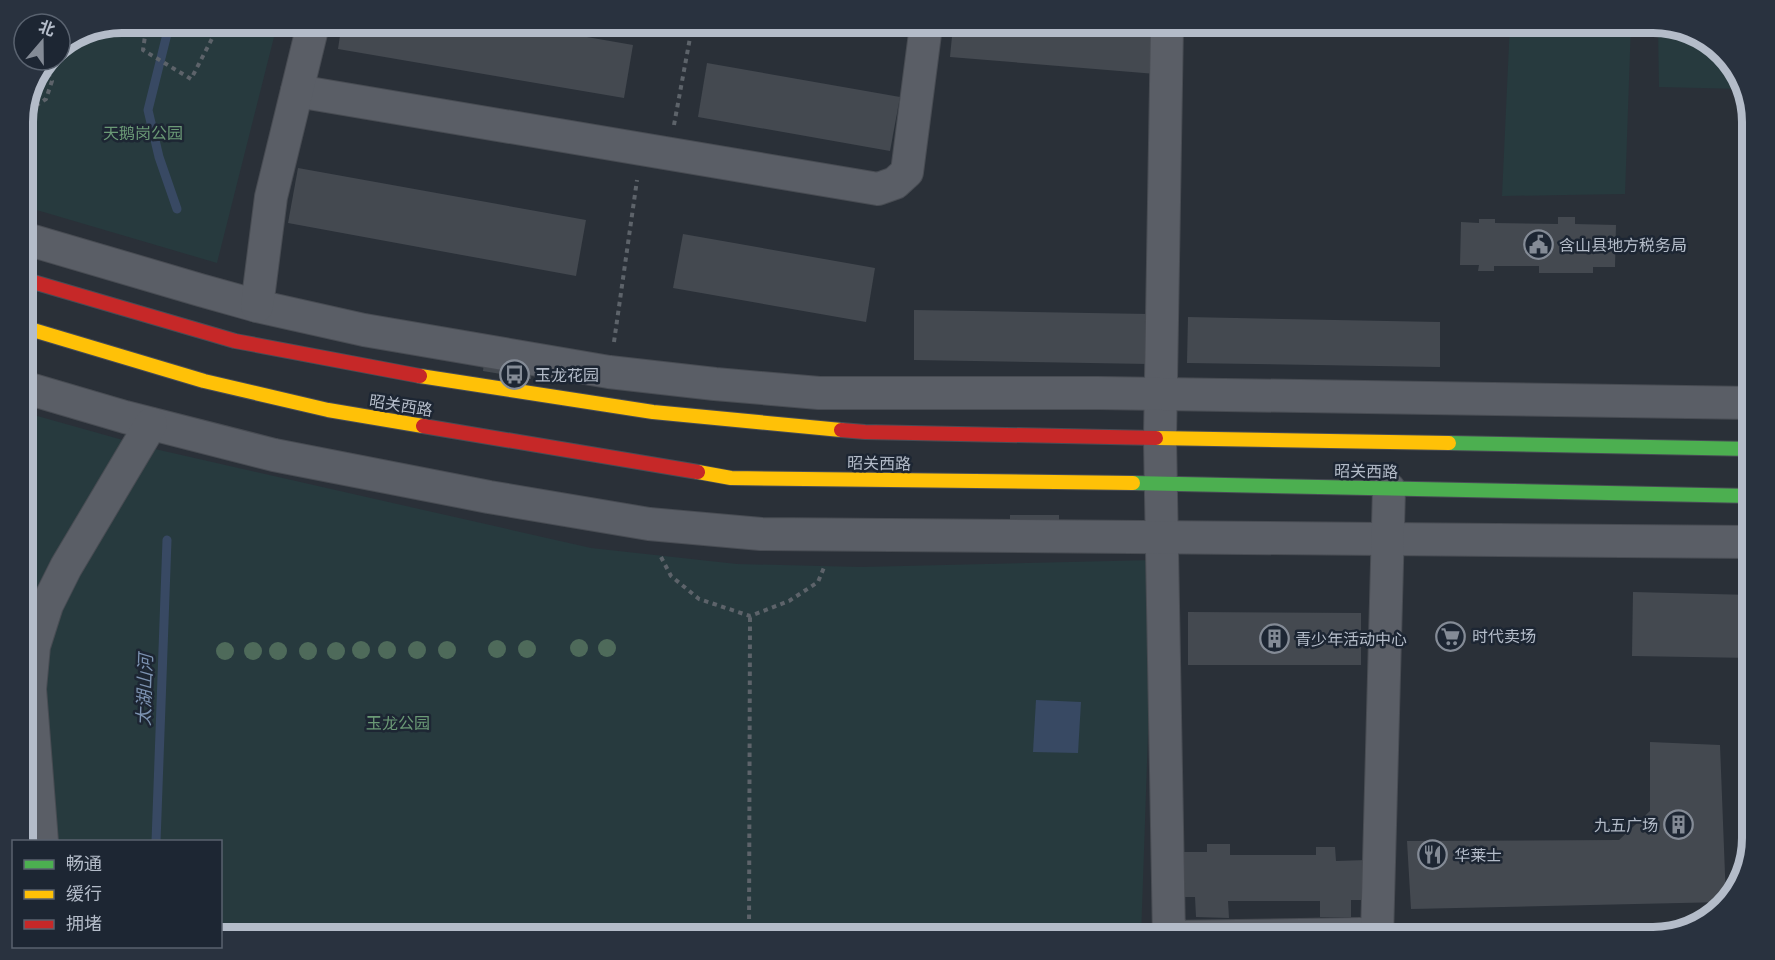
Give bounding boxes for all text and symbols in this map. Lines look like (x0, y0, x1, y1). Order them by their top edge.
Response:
north arrow (12, 12, 72, 72)
text: 北 (36, 15, 58, 41)
park label: 天鹅岗公园 (103, 122, 183, 144)
public building icon: 含山县地方税务局 (1522, 229, 1554, 261)
place label: 含山县地方税务局 (1559, 234, 1687, 256)
bus stop icon: 玉龙花园 (498, 359, 530, 391)
place label: 玉龙花园 (535, 364, 599, 386)
street label: 昭关西路 (368, 389, 434, 421)
street label: 昭关西路 (847, 451, 911, 475)
street label: 昭关西路 (1334, 459, 1398, 483)
supermarket icon: 时代卖场 (1435, 620, 1467, 652)
building icon: 青少年活动中心 (1258, 623, 1290, 655)
place label: 时代卖场 (1472, 625, 1536, 647)
place label: 青少年活动中心 (1295, 628, 1407, 650)
water label: 太湖山河 (131, 651, 158, 726)
park label: 玉龙公园 (366, 712, 430, 734)
building icon: 九五广场 (1663, 809, 1695, 841)
place label: 九五广场 (1594, 814, 1658, 836)
restaurant icon: 华莱士 (1417, 839, 1449, 871)
legend (12, 840, 222, 948)
place label: 华莱士 (1454, 844, 1502, 866)
text: 畅通 (66, 851, 102, 876)
text: 缓行 (66, 881, 102, 906)
text: 拥堵 (66, 911, 102, 936)

